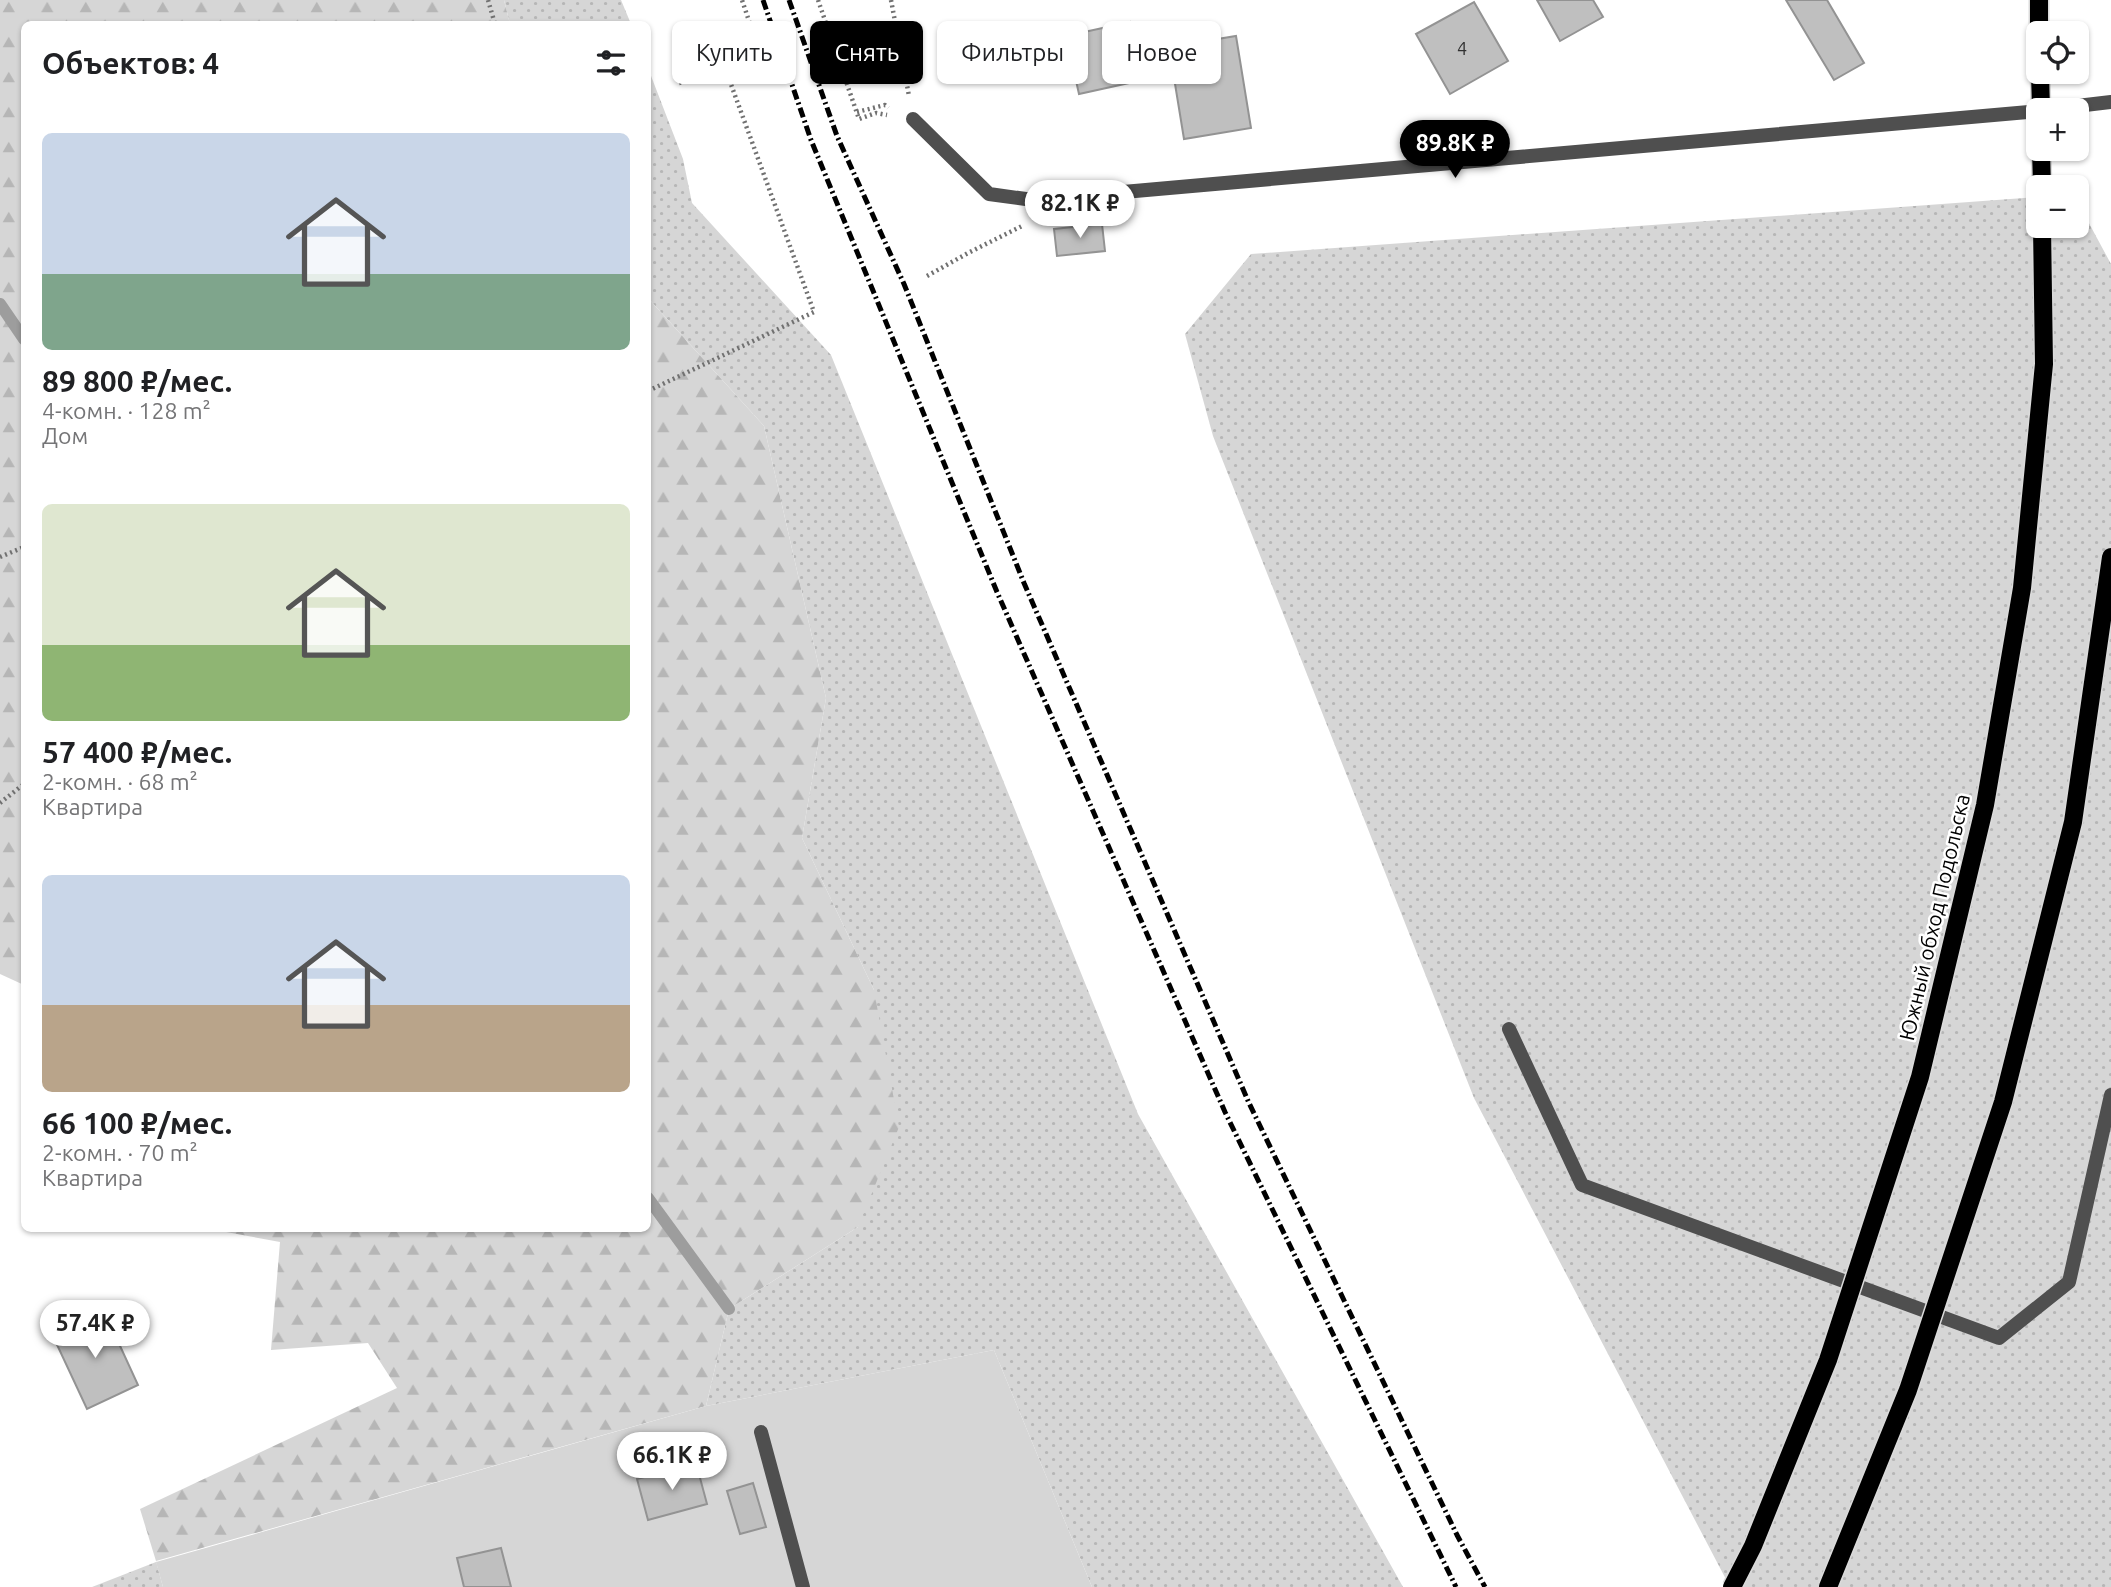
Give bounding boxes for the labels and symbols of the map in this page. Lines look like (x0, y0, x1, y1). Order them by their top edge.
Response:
house number: 4 (1457, 38, 1467, 58)
pin: 89.8K ₽ (1390, 120, 1520, 180)
pin: 82.1K ₽ (1015, 180, 1145, 240)
street label: Южный обход Подольска (1894, 791, 1974, 1043)
pin: 57.4K ₽ (30, 1300, 160, 1360)
pin: 66.1K ₽ (607, 1432, 737, 1492)

